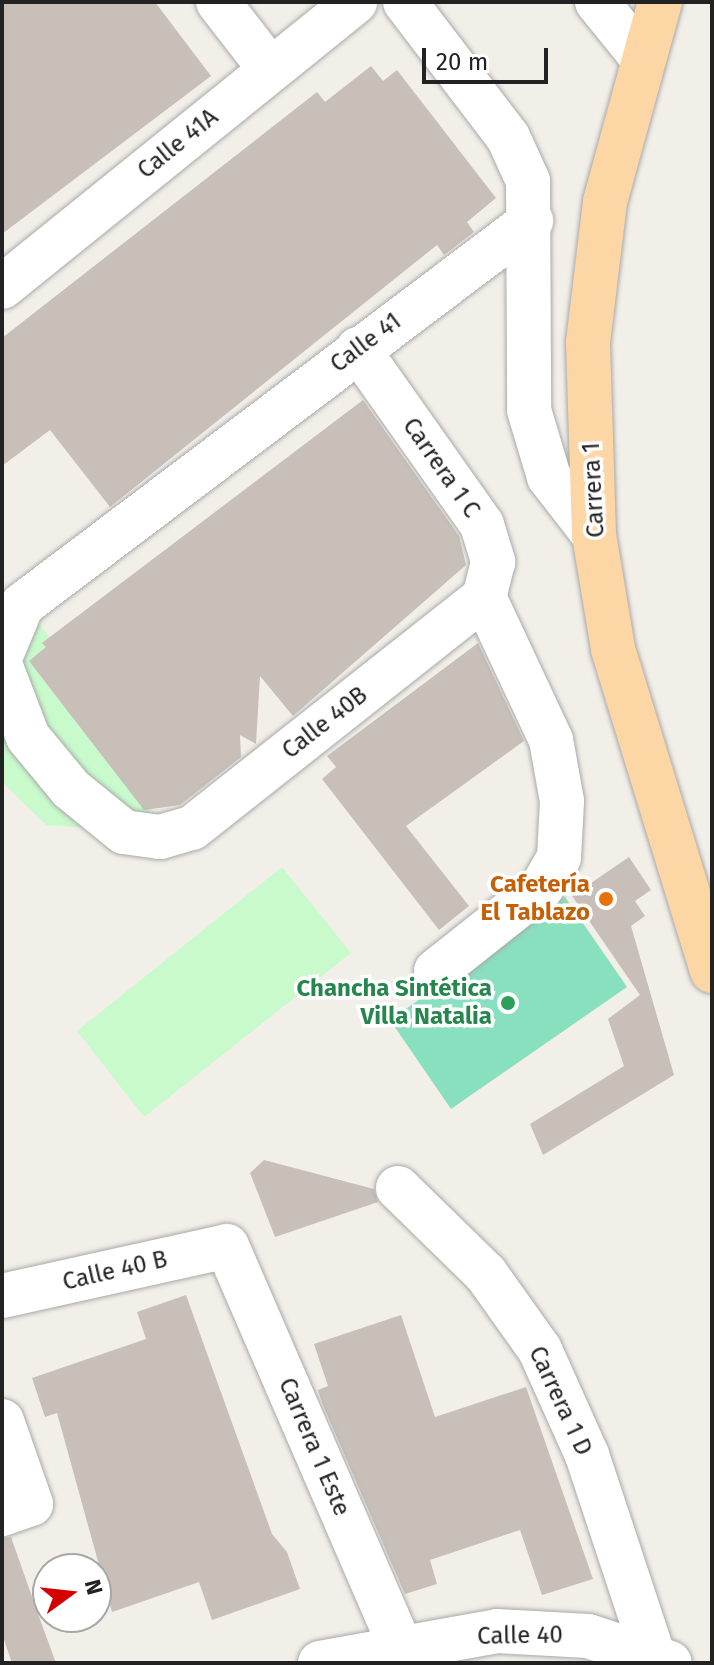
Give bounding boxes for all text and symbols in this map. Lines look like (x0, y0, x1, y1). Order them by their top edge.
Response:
scale bar (426, 32, 552, 82)
text: 20 m (436, 48, 488, 76)
street label: Calle 41A (132, 103, 224, 185)
street label: Calle 41 (325, 307, 407, 379)
street label: Carrera 1 C (396, 413, 486, 523)
street label: Carrera 1 (577, 442, 611, 538)
street label: Calle 40B (277, 681, 373, 765)
place label: Cafetería El Tablazo (481, 871, 590, 927)
marker: Cafetería El Tablazo (597, 890, 615, 908)
place label: Chancha Sintética Villa Natalia (297, 975, 492, 1031)
marker: Chancha Sintética Villa Natalia (499, 994, 517, 1012)
street label: Calle 40 B (60, 1245, 170, 1297)
street label: Carrera 1 D (522, 1342, 598, 1460)
street label: Carrera 1 Este (272, 1374, 356, 1520)
north arrow (32, 1553, 112, 1633)
text: N (79, 1577, 109, 1598)
street label: Calle 40 (477, 1621, 563, 1651)

